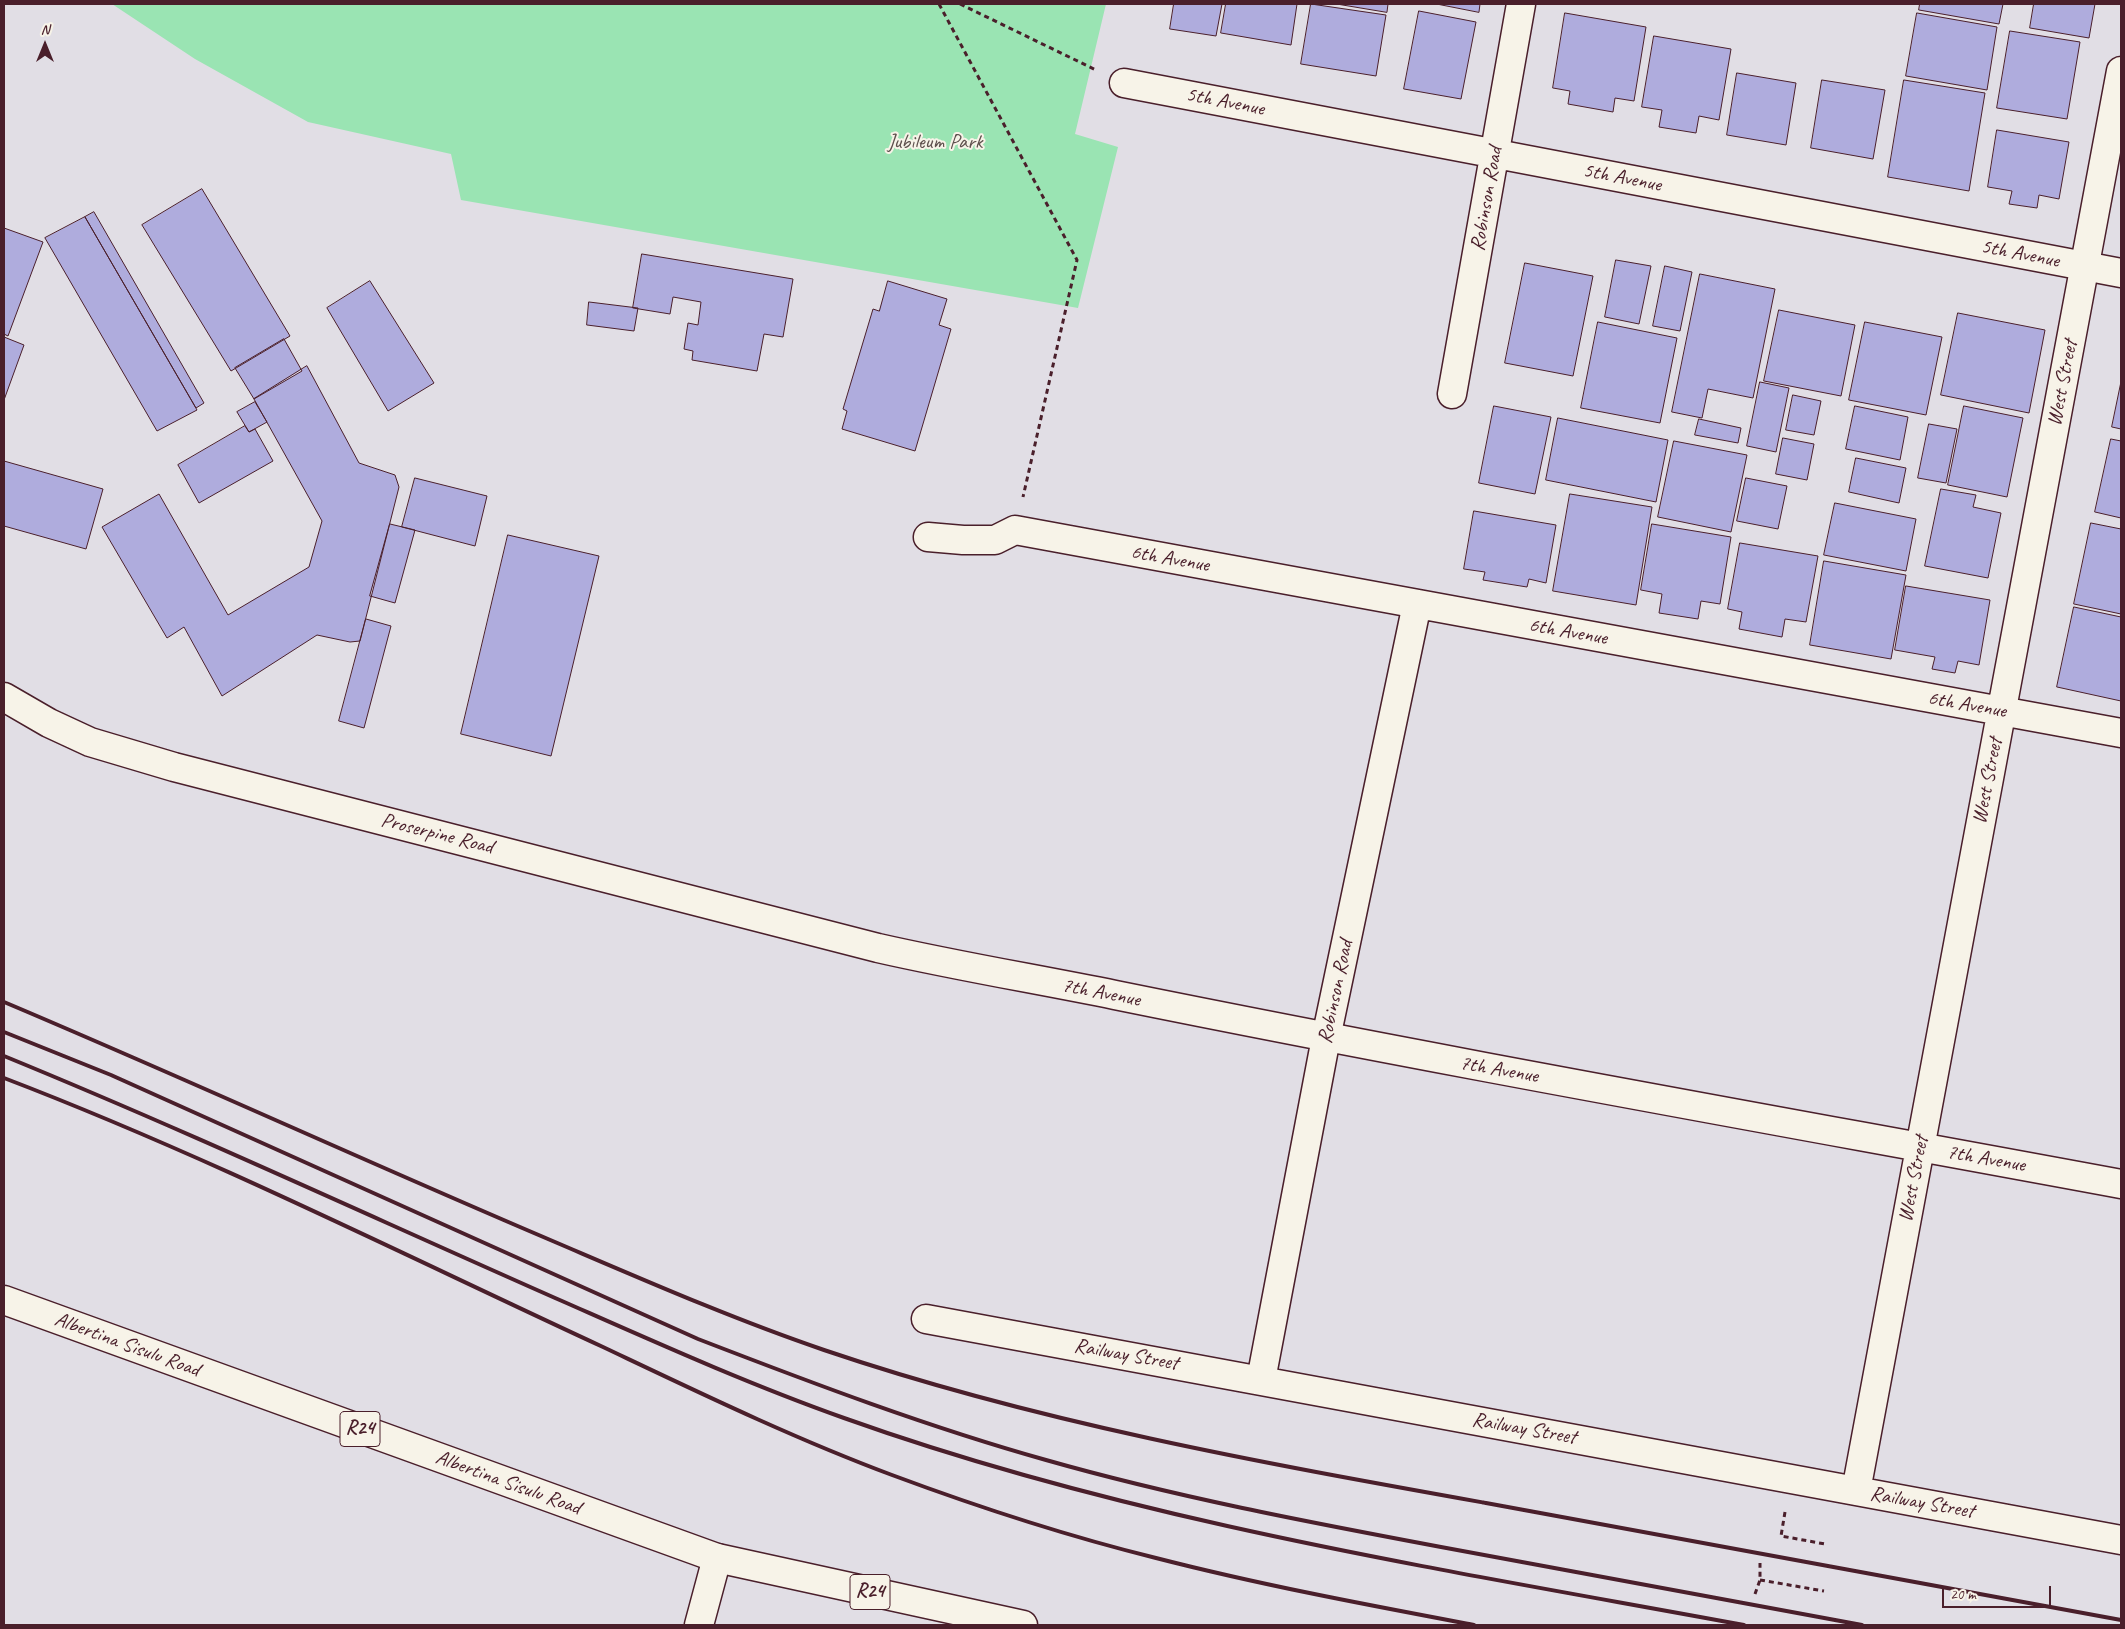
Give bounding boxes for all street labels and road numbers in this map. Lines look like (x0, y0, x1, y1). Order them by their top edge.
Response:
street label: 5th Avenue (1184, 82, 1266, 122)
street label: Robinson Road (1465, 145, 1509, 253)
street label: 5th Avenue (1581, 158, 1663, 198)
street label: 5th Avenue (1979, 234, 2061, 274)
street label: West Street (2042, 338, 2084, 428)
street label: 6th Avenue (1129, 540, 1211, 578)
street label: 6th Avenue (1527, 613, 1609, 651)
street label: 6th Avenue (1926, 686, 2008, 724)
street label: West Street (1967, 736, 2009, 826)
street label: Proserpine Road (378, 808, 496, 860)
street label: Robinson Road (1313, 938, 1359, 1046)
street label: 7th Avenue (1060, 973, 1142, 1013)
street label: 7th Avenue (1458, 1051, 1540, 1089)
street label: West Street (1893, 1134, 1935, 1224)
street label: 7th Avenue (1945, 1140, 2027, 1178)
street label: Albertina Sisulu Road (51, 1307, 203, 1383)
street label: Railway Street (1072, 1333, 1180, 1377)
street label: Railway Street (1470, 1407, 1578, 1451)
road number: R24 (340, 1412, 380, 1446)
street label: Albertina Sisulu Road (432, 1445, 584, 1521)
street label: Railway Street (1868, 1481, 1976, 1525)
road number: R24 (850, 1574, 890, 1610)

